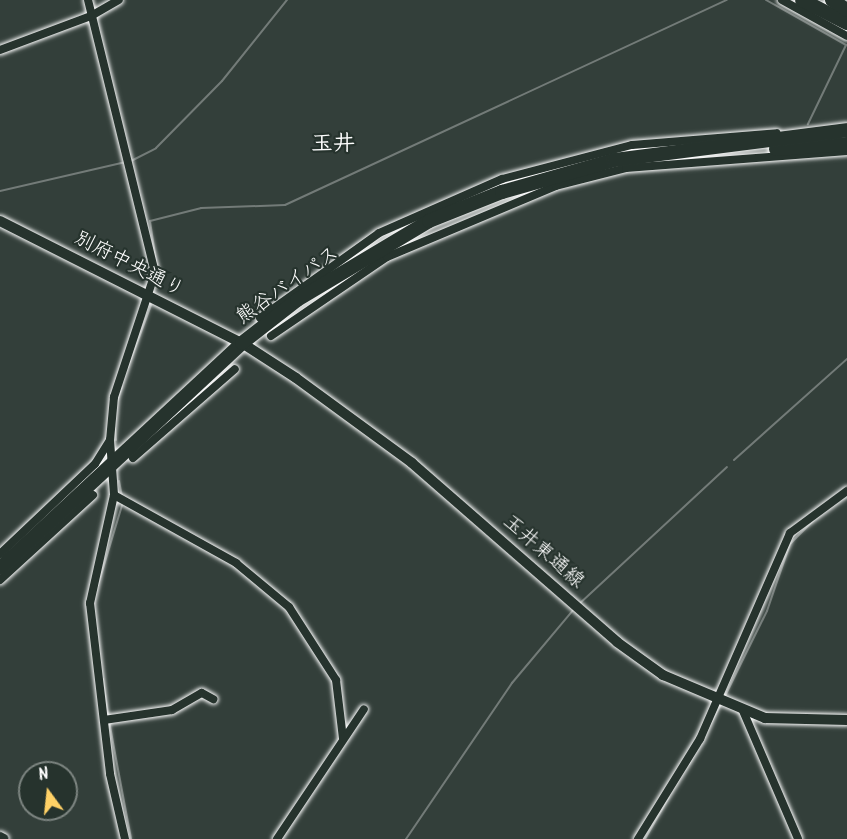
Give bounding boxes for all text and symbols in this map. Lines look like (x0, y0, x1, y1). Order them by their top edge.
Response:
district label: 玉井 (311, 132, 355, 158)
street label: 別府中央通り (70, 227, 188, 303)
street label: 熊谷バイパス (232, 242, 344, 330)
street label: 玉井東通線 (497, 510, 589, 594)
north arrow (18, 761, 78, 821)
text: N (36, 762, 52, 788)

